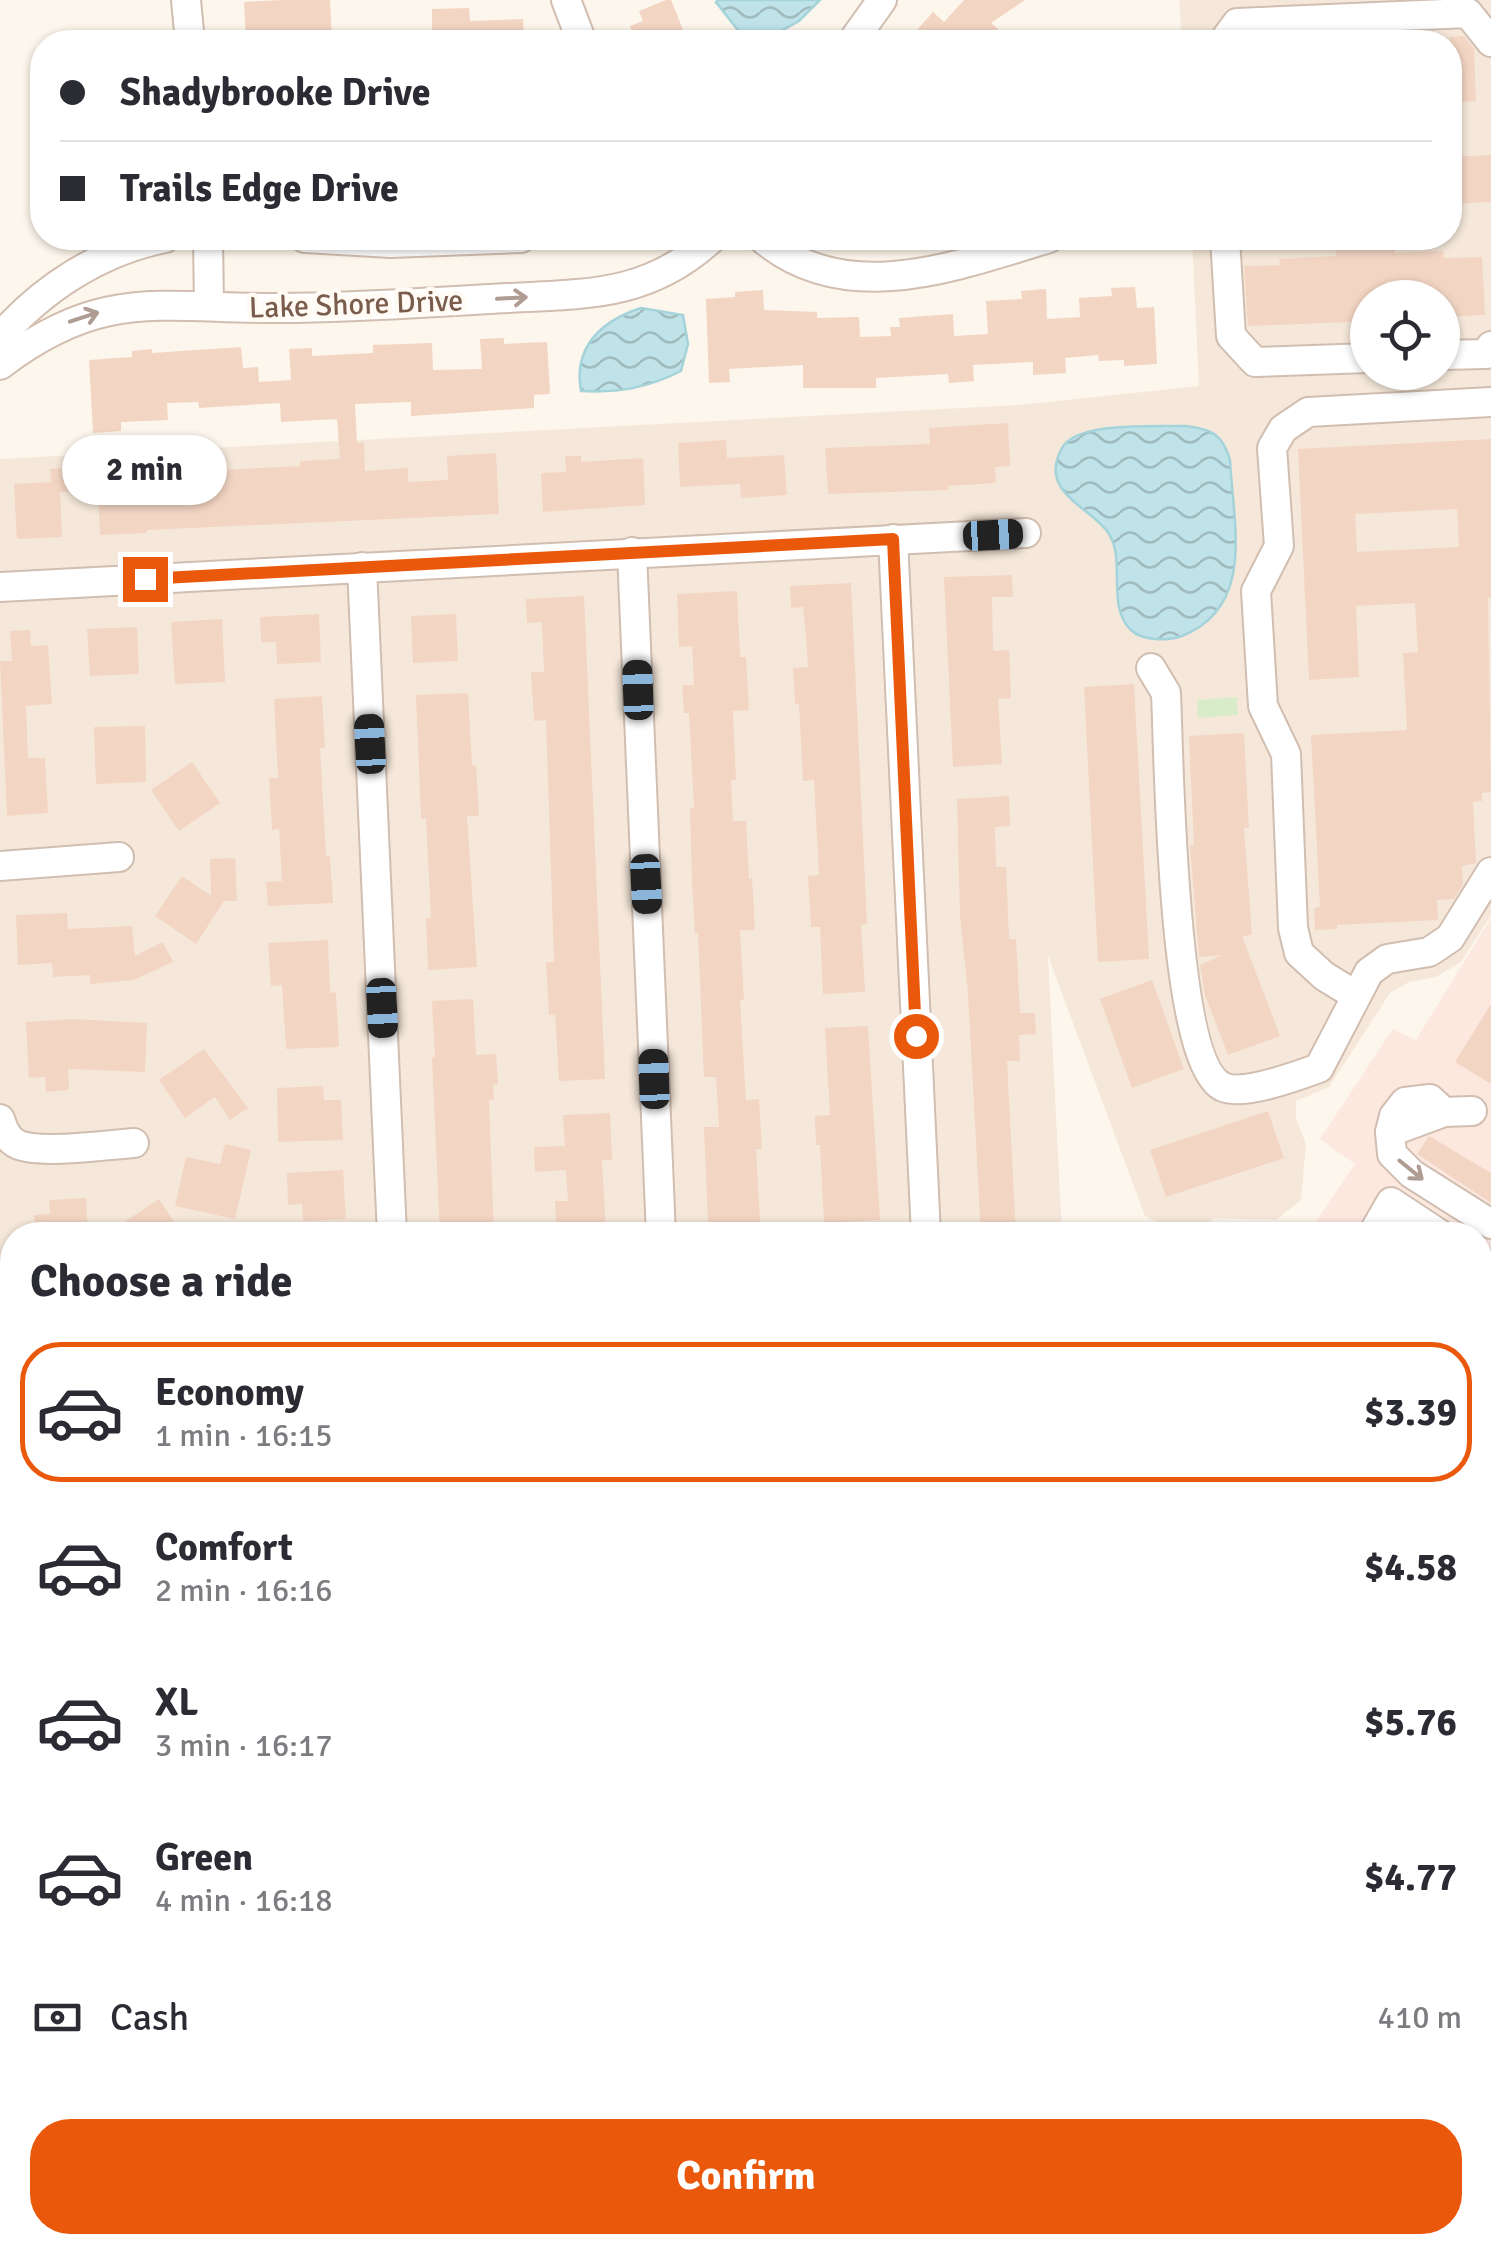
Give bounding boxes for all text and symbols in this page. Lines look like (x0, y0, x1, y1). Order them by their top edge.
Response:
text: Shadybrooke Drive (120, 69, 431, 116)
text: Trails Edge Drive (120, 165, 399, 212)
map controls (1350, 280, 1460, 390)
button: locate (1350, 280, 1460, 390)
street label: Lake Shore Drive (248, 282, 464, 327)
one-way arrow (496, 288, 528, 307)
one-way arrow (68, 307, 100, 325)
callout: 2 min (62, 434, 228, 504)
text: 2 min (106, 450, 183, 489)
car (962, 518, 1024, 552)
route end (123, 557, 168, 602)
car (622, 659, 654, 721)
car (353, 713, 387, 775)
car (629, 853, 663, 915)
car (365, 977, 399, 1039)
route start (894, 1014, 939, 1059)
car (638, 1048, 670, 1110)
one-way arrow (1397, 1159, 1423, 1181)
text: Choose a ride (30, 1254, 293, 1309)
icon: car (35, 1367, 125, 1457)
text: Economy (155, 1369, 304, 1416)
text: $3.39 (1364, 1389, 1457, 1436)
text: 1 min · 16:15 (155, 1416, 333, 1455)
icon: car (35, 1522, 125, 1612)
text: Comfort (155, 1524, 293, 1571)
text: $4.58 (1364, 1544, 1457, 1591)
text: 2 min · 16:16 (155, 1571, 333, 1610)
icon: car (35, 1677, 125, 1767)
text: XL (155, 1679, 198, 1726)
text: $5.76 (1364, 1699, 1457, 1746)
text: 3 min · 16:17 (155, 1726, 333, 1765)
icon: car (35, 1832, 125, 1922)
text: Green (155, 1834, 253, 1881)
text: $4.77 (1364, 1854, 1457, 1901)
text: 4 min · 16:18 (155, 1881, 333, 1920)
icon: cash (30, 1990, 85, 2045)
text: Cash (110, 1994, 189, 2041)
text: 410 m (1378, 1998, 1462, 2037)
button: Confirm (30, 2119, 1462, 2234)

